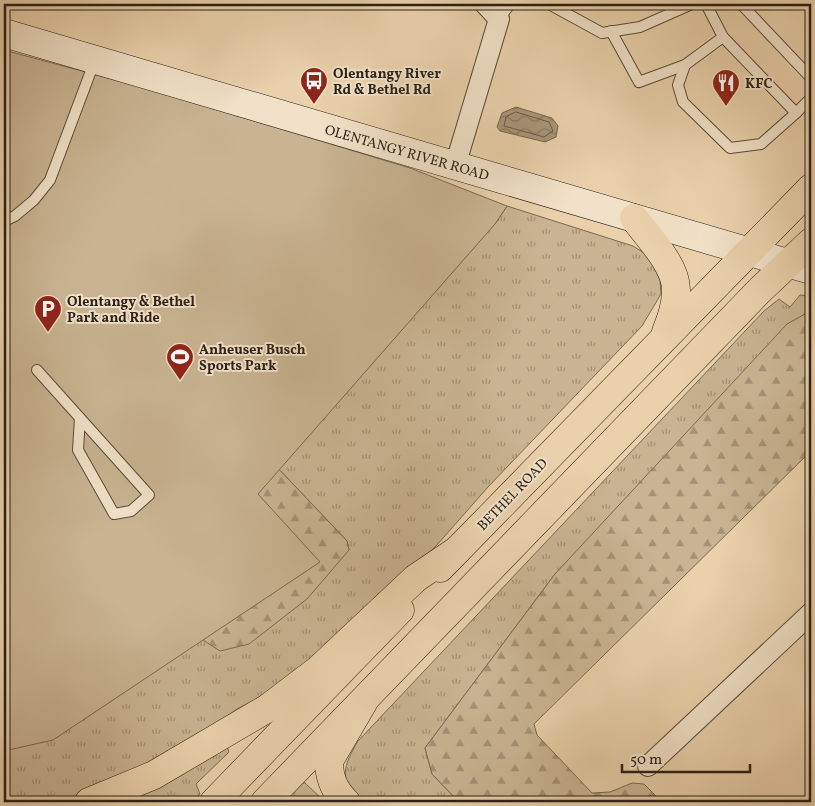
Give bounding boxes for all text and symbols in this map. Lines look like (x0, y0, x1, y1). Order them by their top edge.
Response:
place label: Olentangy River Rd & Bethel Rd (333, 65, 441, 100)
bus stop icon: Olentangy River Rd & Bethel Rd (299, 66, 329, 105)
restaurant icon: KFC (711, 68, 741, 107)
place label: KFC (745, 75, 772, 94)
street label: OLENTANGY RIVER ROAD (322, 121, 491, 186)
place label: Olentangy & Bethel Park and Ride (67, 293, 195, 328)
parking icon: Olentangy & Bethel Park and Ride (33, 294, 63, 333)
place label: Anheuser Busch Sports Park (199, 341, 306, 376)
sports icon: Anheuser Busch Sports Park (165, 342, 195, 381)
street label: BETHEL ROAD (474, 455, 553, 535)
scale bar (622, 741, 750, 773)
text: 50 m (630, 750, 662, 771)

